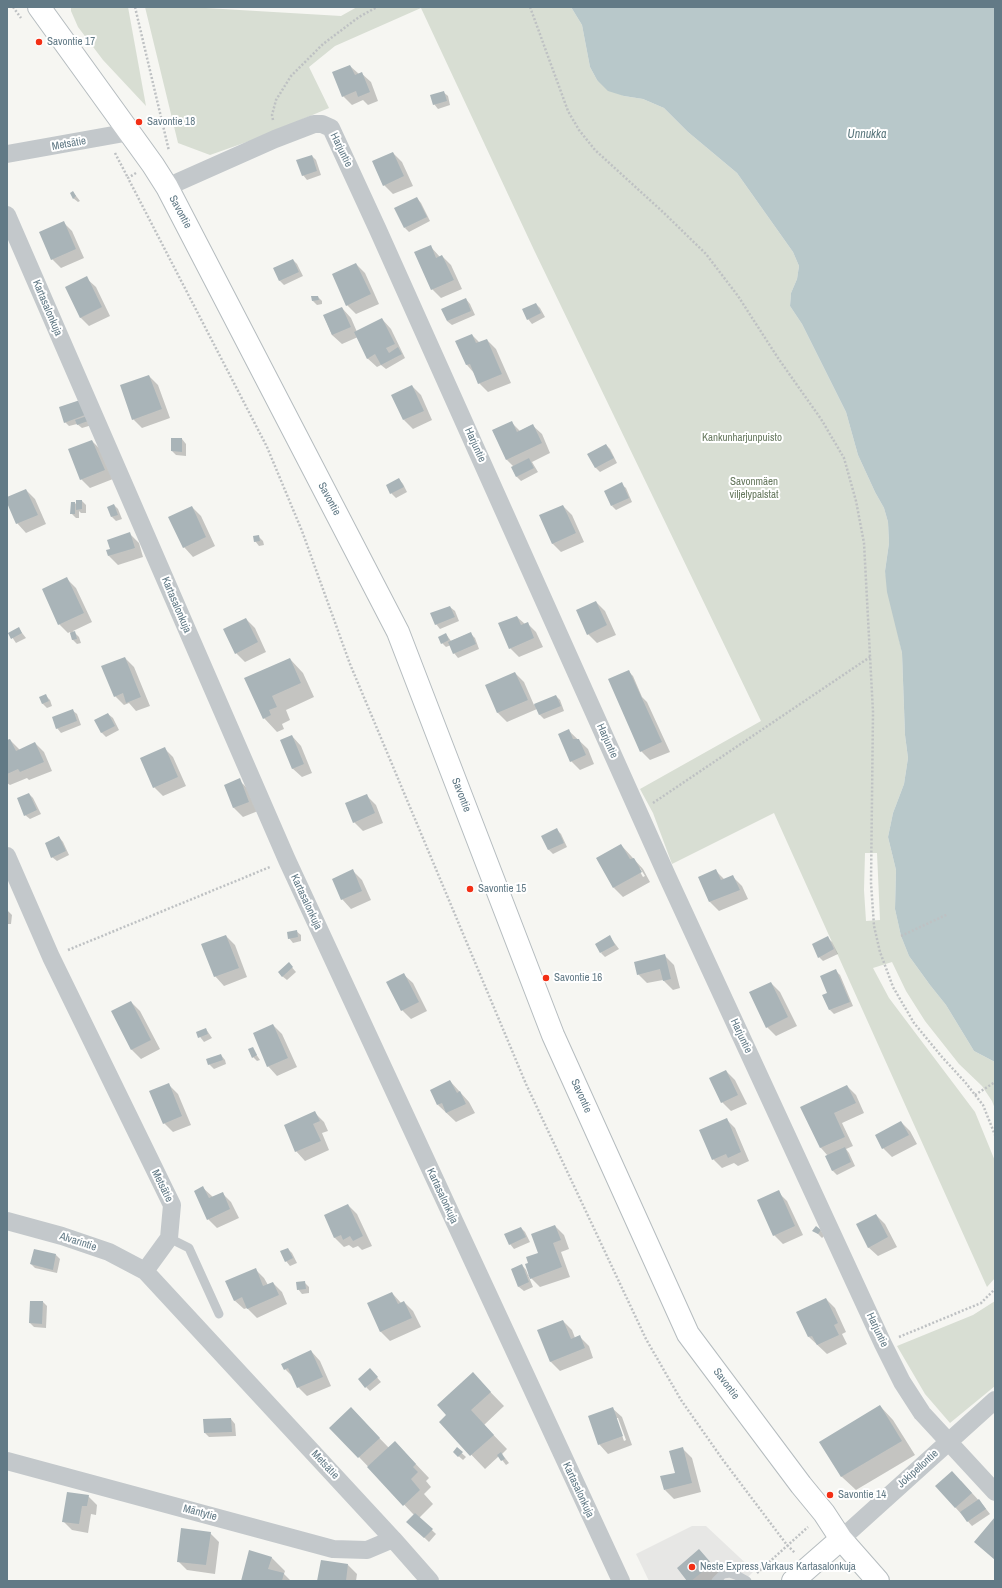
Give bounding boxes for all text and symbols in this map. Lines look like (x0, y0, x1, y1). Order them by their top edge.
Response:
place label: Savontie 17 (47, 35, 95, 49)
marker: Savontie 17 (34, 37, 44, 47)
place label: Savontie 18 (147, 115, 195, 129)
marker: Savontie 18 (134, 117, 144, 127)
water label: Unnukka (848, 128, 886, 142)
street label: Harjuntie (327, 131, 355, 169)
street label: Metsätie (51, 134, 87, 154)
street label: Savontie (166, 193, 194, 231)
street label: Kartasalonkuja (29, 278, 65, 338)
street label: Harjuntie (462, 426, 488, 464)
park label: Kankunharjunpuisto (702, 431, 782, 445)
park label: Savonmäen viljelypalstat (729, 475, 779, 501)
street label: Savontie (315, 480, 343, 518)
street label: Kartasalonkuja (158, 575, 194, 635)
street label: Harjuntie (594, 722, 620, 760)
street label: Savontie (448, 776, 474, 814)
street label: Kartasalonkuja (287, 872, 325, 932)
place label: Savontie 15 (478, 882, 526, 896)
marker: Savontie 15 (465, 884, 475, 894)
place label: Savontie 16 (554, 971, 602, 985)
marker: Savontie 16 (541, 973, 551, 983)
street label: Harjuntie (727, 1017, 755, 1055)
street label: Savontie (568, 1077, 594, 1115)
street label: Kartasalonkuja (423, 1166, 461, 1226)
street label: Metsätie (148, 1168, 176, 1204)
street label: Alvarintie (58, 1230, 98, 1254)
street label: Harjuntie (863, 1311, 891, 1349)
street label: Savontie (710, 1366, 742, 1402)
street label: Jokipellontie (895, 1447, 941, 1491)
street label: Metsätie (308, 1448, 342, 1482)
street label: Kartasalonkuja (559, 1460, 597, 1520)
place label: Savontie 14 (838, 1488, 886, 1502)
marker: Savontie 14 (825, 1490, 835, 1500)
street label: Mäntytie (182, 1502, 218, 1524)
place label: Neste Express Varkaus Kartasalonkuja (700, 1560, 856, 1574)
marker: Neste Express Varkaus Kartasalonkuja (687, 1562, 697, 1572)

